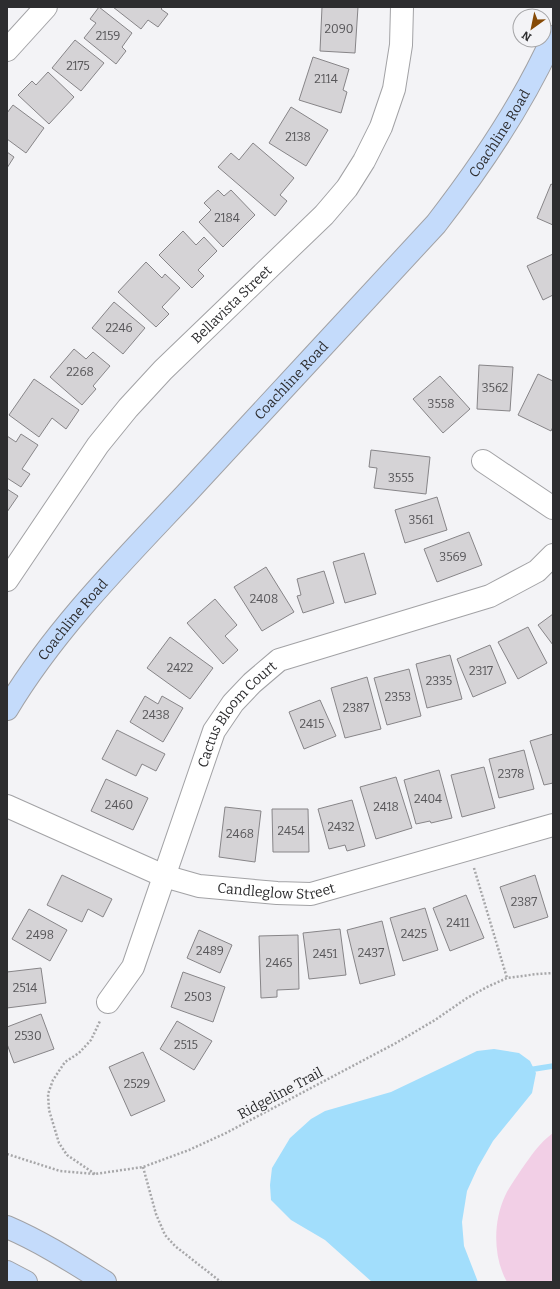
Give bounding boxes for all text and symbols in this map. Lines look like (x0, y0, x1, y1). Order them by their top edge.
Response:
north arrow (512, 8, 552, 48)
house number: 2090 (325, 22, 353, 36)
text: N (519, 28, 534, 44)
house number: 2159 (96, 29, 120, 43)
house number: 2175 (66, 59, 90, 73)
house number: 2114 (314, 72, 338, 86)
street label: Coachline Road (465, 87, 534, 181)
house number: 2138 (285, 130, 311, 144)
house number: 2184 (214, 211, 240, 225)
street label: Bellavista Street (188, 262, 275, 347)
house number: 2246 (105, 321, 133, 335)
street label: Coachline Road (251, 338, 332, 424)
house number: 2268 (66, 365, 94, 379)
house number: 3562 (482, 381, 508, 395)
house number: 3558 (428, 397, 454, 411)
house number: 3555 (388, 471, 414, 485)
house number: 3561 (408, 513, 434, 527)
house number: 3569 (439, 550, 467, 564)
street label: Coachline Road (34, 576, 111, 664)
house number: 2408 (250, 592, 278, 606)
street label: Cactus Bloom Court (194, 658, 280, 770)
house number: 2422 (167, 661, 193, 675)
house number: 2317 (469, 664, 493, 678)
house number: 2335 (426, 674, 452, 688)
house number: 2353 (385, 690, 411, 704)
house number: 2387 (343, 701, 369, 715)
house number: 2438 (142, 708, 170, 722)
house number: 2415 (300, 717, 324, 731)
house number: 2378 (498, 767, 524, 781)
house number: 2404 (414, 792, 442, 806)
house number: 2460 (105, 798, 133, 812)
house number: 2418 (373, 800, 399, 814)
house number: 2432 (328, 820, 354, 834)
house number: 2454 (278, 824, 304, 838)
house number: 2468 (226, 827, 254, 841)
street label: Candleglow Street (217, 880, 337, 903)
house number: 2387 (511, 895, 537, 909)
house number: 2411 (446, 916, 470, 930)
house number: 2425 (401, 927, 427, 941)
house number: 2498 (26, 928, 54, 942)
house number: 2489 (196, 944, 224, 958)
house number: 2437 (358, 946, 384, 960)
house number: 2451 (313, 947, 337, 961)
house number: 2465 (266, 956, 292, 970)
house number: 2514 (13, 981, 37, 995)
house number: 2503 (184, 990, 212, 1004)
house number: 2530 (14, 1029, 42, 1043)
house number: 2515 (174, 1038, 198, 1052)
street label: Ridgeline Trail (235, 1064, 326, 1123)
house number: 2529 (124, 1077, 150, 1091)

